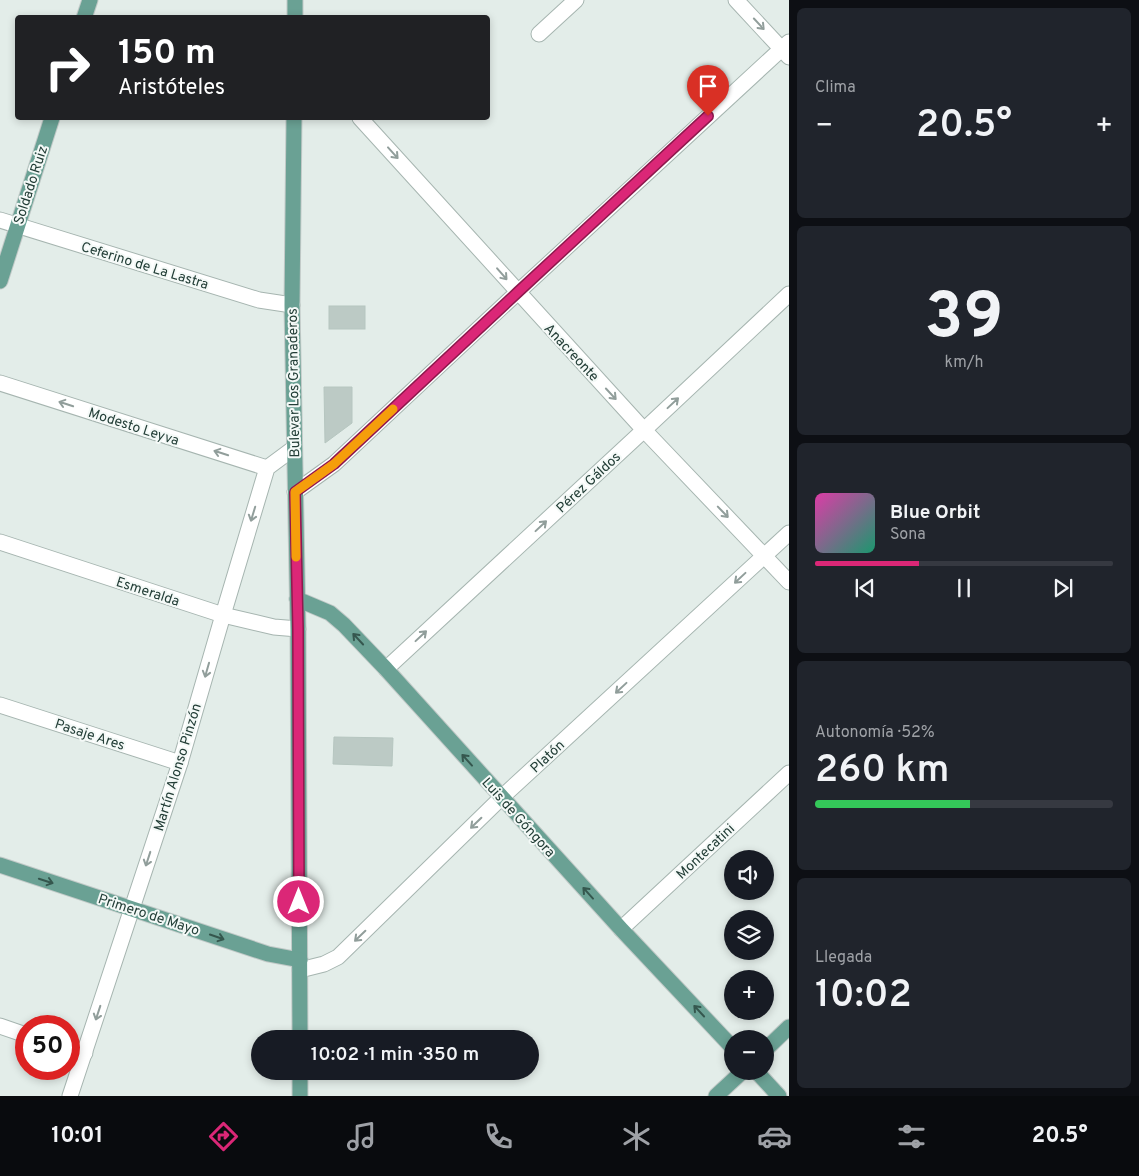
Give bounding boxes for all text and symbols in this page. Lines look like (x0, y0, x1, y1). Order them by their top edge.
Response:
one-way arrow (753, 18, 765, 31)
text: 150 m (118, 32, 216, 76)
icon: right (35, 35, 100, 100)
pin (687, 65, 729, 116)
icon: arrive (694, 72, 722, 100)
text: Aristóteles (118, 75, 225, 102)
text: Clima (815, 78, 856, 98)
text: 20.5° (916, 102, 1012, 151)
text: − (815, 109, 833, 145)
text: + (1095, 109, 1113, 145)
street label: Soldado Ruiz (11, 144, 52, 227)
one-way arrow (387, 147, 399, 160)
street label: Ceferino de La Lastra (79, 239, 210, 294)
one-way arrow (496, 267, 507, 280)
text: 39 (925, 279, 1003, 361)
street label: Bulevar Los Granaderos (285, 308, 304, 458)
street label: Anacreonte (540, 321, 602, 386)
text: km/h (945, 353, 983, 373)
one-way arrow (605, 388, 617, 401)
one-way arrow (666, 397, 679, 409)
one-way arrow (58, 399, 74, 408)
street label: Modesto Leyva (86, 405, 181, 450)
one-way arrow (213, 448, 229, 457)
street label: Pérez Gáldos (553, 449, 625, 517)
text: Blue Orbit (890, 501, 980, 525)
one-way arrow (247, 506, 257, 522)
one-way arrow (717, 506, 729, 519)
one-way arrow (534, 520, 547, 532)
text: Sona (890, 525, 926, 545)
one-way arrow (734, 572, 747, 584)
street label: Esmeralda (114, 574, 181, 611)
icon: previous (851, 574, 879, 602)
icon: pause (950, 574, 978, 602)
icon: next (1049, 574, 1077, 602)
one-way arrow (415, 630, 428, 642)
one-way arrow (352, 633, 364, 646)
one-way arrow (201, 662, 211, 678)
one-way arrow (614, 682, 627, 694)
street label: Martín Alonso Pinzón (151, 701, 206, 833)
street label: Pasaje Ares (52, 716, 127, 755)
text: Autonomía · 52% (815, 723, 935, 743)
street label: Platón (527, 737, 569, 777)
text: 260 km (815, 747, 949, 796)
one-way arrow (461, 753, 473, 766)
street label: Luis de Góngora (478, 775, 558, 861)
one-way arrow (470, 816, 482, 829)
street label: Montecatini (673, 821, 739, 883)
one-way arrow (143, 850, 152, 866)
map controls (724, 850, 774, 1080)
button: sound (724, 850, 774, 900)
position arrow (272, 875, 324, 927)
one-way arrow (38, 876, 54, 886)
one-way arrow (582, 886, 594, 899)
street label: Primero de Mayo (96, 891, 202, 940)
button: layers (724, 910, 774, 960)
one-way arrow (353, 930, 366, 942)
one-way arrow (209, 933, 225, 942)
text: Llegada (815, 948, 872, 968)
button: + (724, 970, 774, 1020)
text: 10:02 (815, 972, 912, 1021)
one-way arrow (92, 1005, 102, 1021)
one-way arrow (693, 1005, 705, 1018)
speed limit sign: 50 (15, 1015, 80, 1080)
button: − (724, 1030, 774, 1080)
text: 10:02 · 1 min · 350 m (311, 1043, 479, 1067)
icon: directions (206, 1119, 241, 1154)
icon: music (344, 1119, 379, 1154)
icon: phone (481, 1119, 516, 1154)
icon: climate (619, 1119, 654, 1154)
icon: car (757, 1119, 792, 1154)
icon: filters (894, 1119, 929, 1154)
text: 10:01 (51, 1123, 103, 1150)
text: 20.5° (1032, 1123, 1088, 1150)

